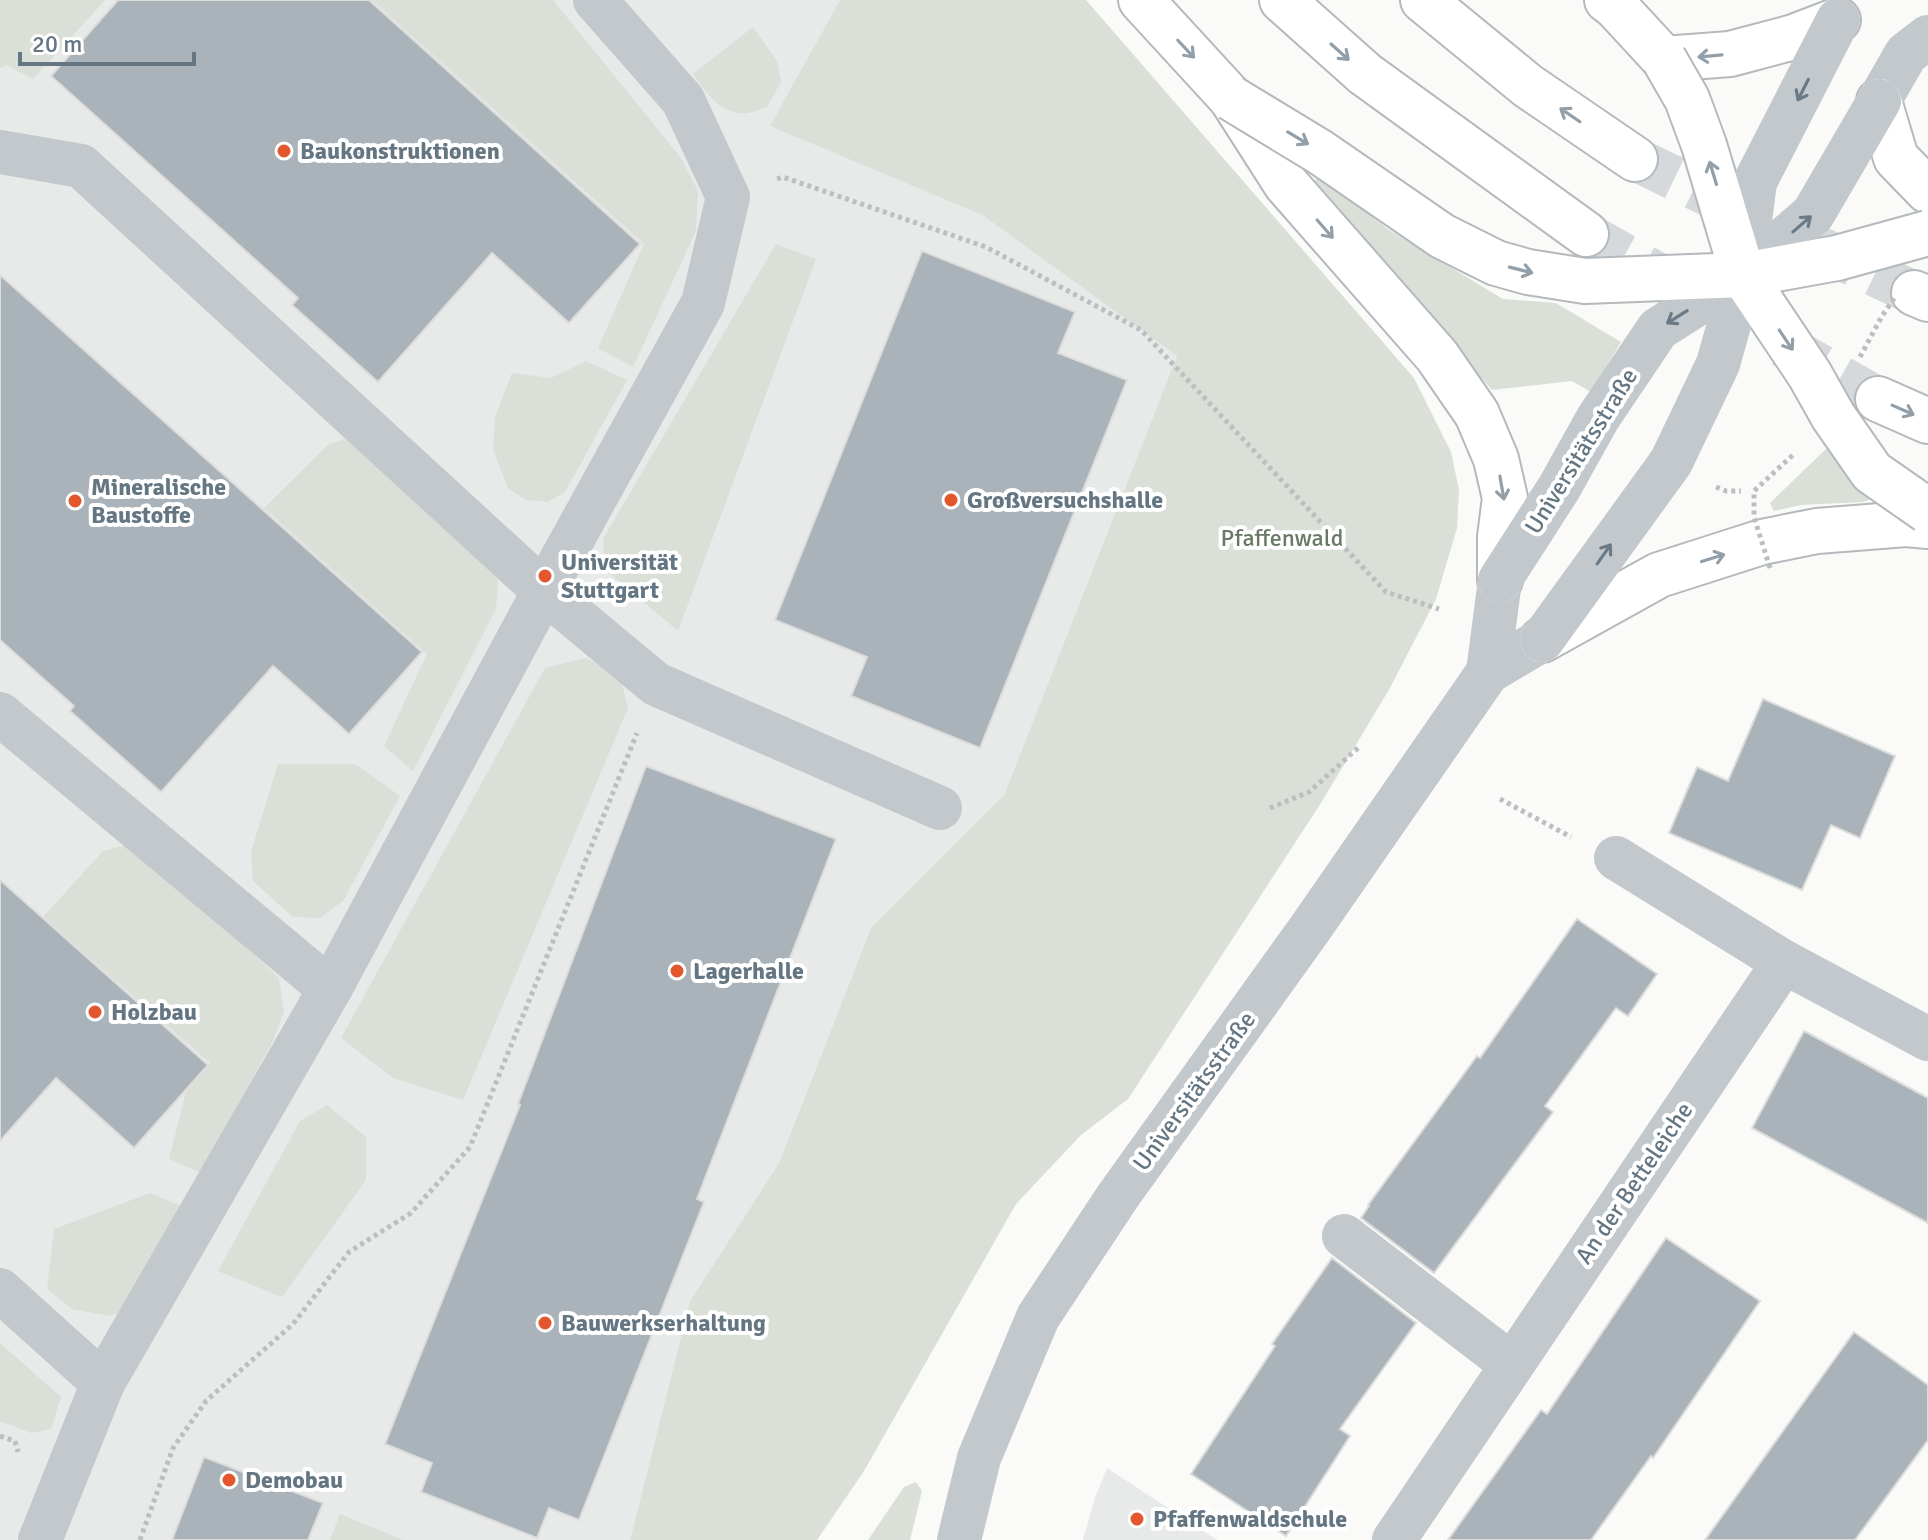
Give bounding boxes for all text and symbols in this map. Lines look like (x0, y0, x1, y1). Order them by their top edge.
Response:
scale bar (20, 16, 194, 66)
text: 20 m (32, 29, 82, 59)
one-way arrow (1177, 39, 1196, 59)
one-way arrow (1330, 43, 1350, 61)
one-way arrow (1697, 48, 1724, 63)
one-way arrow (1795, 77, 1810, 101)
one-way arrow (1560, 107, 1582, 123)
one-way arrow (1286, 131, 1309, 147)
place label: Baukonstruktionen (300, 136, 500, 166)
marker: Baukonstruktionen (275, 142, 293, 160)
one-way arrow (1705, 161, 1720, 187)
one-way arrow (1792, 215, 1812, 233)
one-way arrow (1316, 219, 1334, 239)
one-way arrow (1507, 263, 1533, 278)
one-way arrow (1667, 308, 1689, 325)
one-way arrow (1779, 328, 1795, 351)
street label: Universitätsstraße (1518, 363, 1644, 539)
one-way arrow (1890, 404, 1915, 419)
place label: Mineralische Baustoffe (91, 472, 226, 530)
one-way arrow (1495, 474, 1510, 500)
place label: Großversuchshalle (967, 485, 1163, 515)
marker: Großversuchshalle (942, 491, 960, 509)
marker: Mineralische Baustoffe (66, 492, 84, 510)
park label: Pfaffenwald (1221, 523, 1343, 553)
one-way arrow (1596, 543, 1612, 565)
place label: Universität Stuttgart (561, 547, 678, 605)
one-way arrow (1699, 550, 1725, 565)
marker: Universität Stuttgart (536, 567, 554, 585)
place label: Lagerhalle (693, 956, 804, 986)
marker: Lagerhalle (668, 962, 686, 980)
place label: Holzbau (111, 997, 197, 1027)
marker: Holzbau (86, 1003, 104, 1021)
street label: Universitätsstraße (1126, 1005, 1262, 1177)
street label: An der Betteleiche (1569, 1096, 1699, 1270)
place label: Bauwerkserhaltung (561, 1308, 766, 1338)
marker: Bauwerkserhaltung (536, 1314, 554, 1332)
place label: Demobau (245, 1465, 343, 1495)
marker: Demobau (220, 1471, 238, 1489)
place label: Pfaffenwaldschule (1153, 1504, 1347, 1534)
marker: Pfaffenwaldschule (1128, 1510, 1146, 1528)

